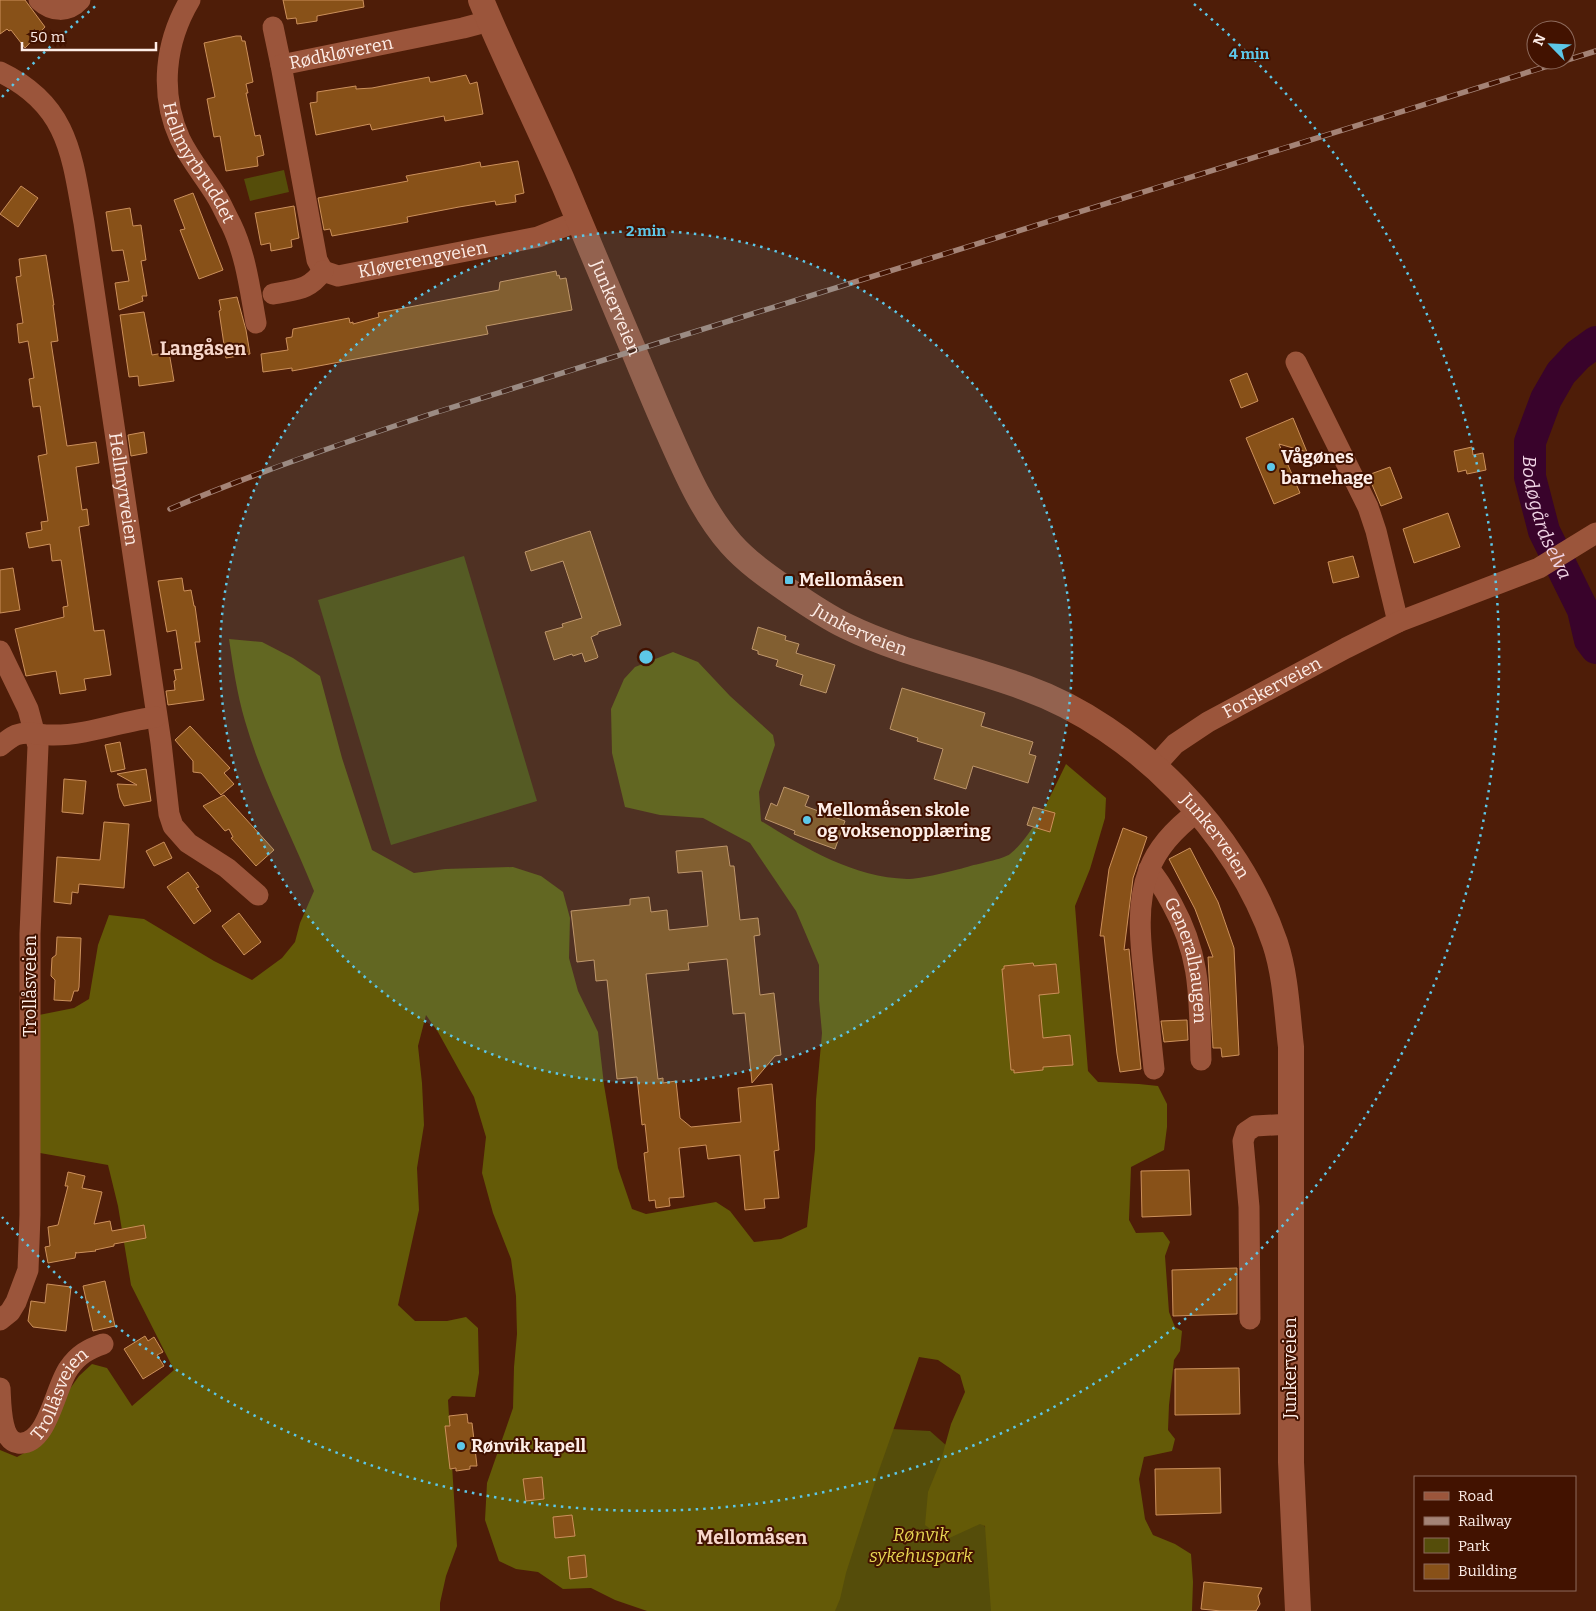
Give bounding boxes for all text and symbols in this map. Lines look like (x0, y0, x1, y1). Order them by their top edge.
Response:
scale bar (22, 20, 156, 52)
north arrow (1526, 20, 1576, 70)
text: 50 m (30, 28, 66, 46)
street label: Rødkløveren (287, 31, 395, 74)
text: N (1530, 31, 1550, 48)
text: 4 min (1229, 45, 1270, 63)
street label: Hellmyrbruddet (158, 100, 240, 227)
text: 2 min (626, 222, 666, 240)
street label: Kløverengveien (356, 236, 490, 283)
street label: Junkerveien (585, 256, 646, 359)
district label: Langåsen (160, 337, 247, 360)
street label: Hellmyrveien (104, 431, 143, 548)
place label: Vågønes barnehage (1281, 446, 1373, 489)
water label: Bodøgårdselva (1519, 455, 1577, 583)
marker: Vågønes barnehage (1265, 461, 1277, 473)
place label: Mellomåsen (799, 569, 904, 591)
marker: Mellomåsen (783, 574, 795, 586)
street label: Junkerveien (808, 598, 911, 661)
centre of rings (637, 648, 655, 666)
street label: Forskerveien (1219, 652, 1326, 723)
street label: Junkerveien (1175, 788, 1255, 883)
place label: Mellomåsen skole og voksenopplæring (817, 799, 991, 842)
marker: Mellomåsen skole og voksenopplæring (801, 814, 813, 826)
street label: Generalhaugen (1159, 893, 1211, 1024)
street label: Trollåsveien (19, 934, 41, 1037)
street label: Junkerveien (1279, 1317, 1301, 1420)
street label: Trollåsveien (26, 1342, 93, 1445)
place label: Rønvik kapell (471, 1435, 586, 1457)
marker: Rønvik kapell (455, 1440, 467, 1452)
legend (1414, 1476, 1576, 1591)
text: Road (1458, 1487, 1493, 1505)
text: Railway (1458, 1512, 1512, 1530)
park label: Rønvik sykehuspark (869, 1524, 973, 1567)
district label: Mellomåsen (697, 1526, 808, 1549)
text: Park (1458, 1537, 1490, 1555)
text: Building (1458, 1562, 1517, 1580)

